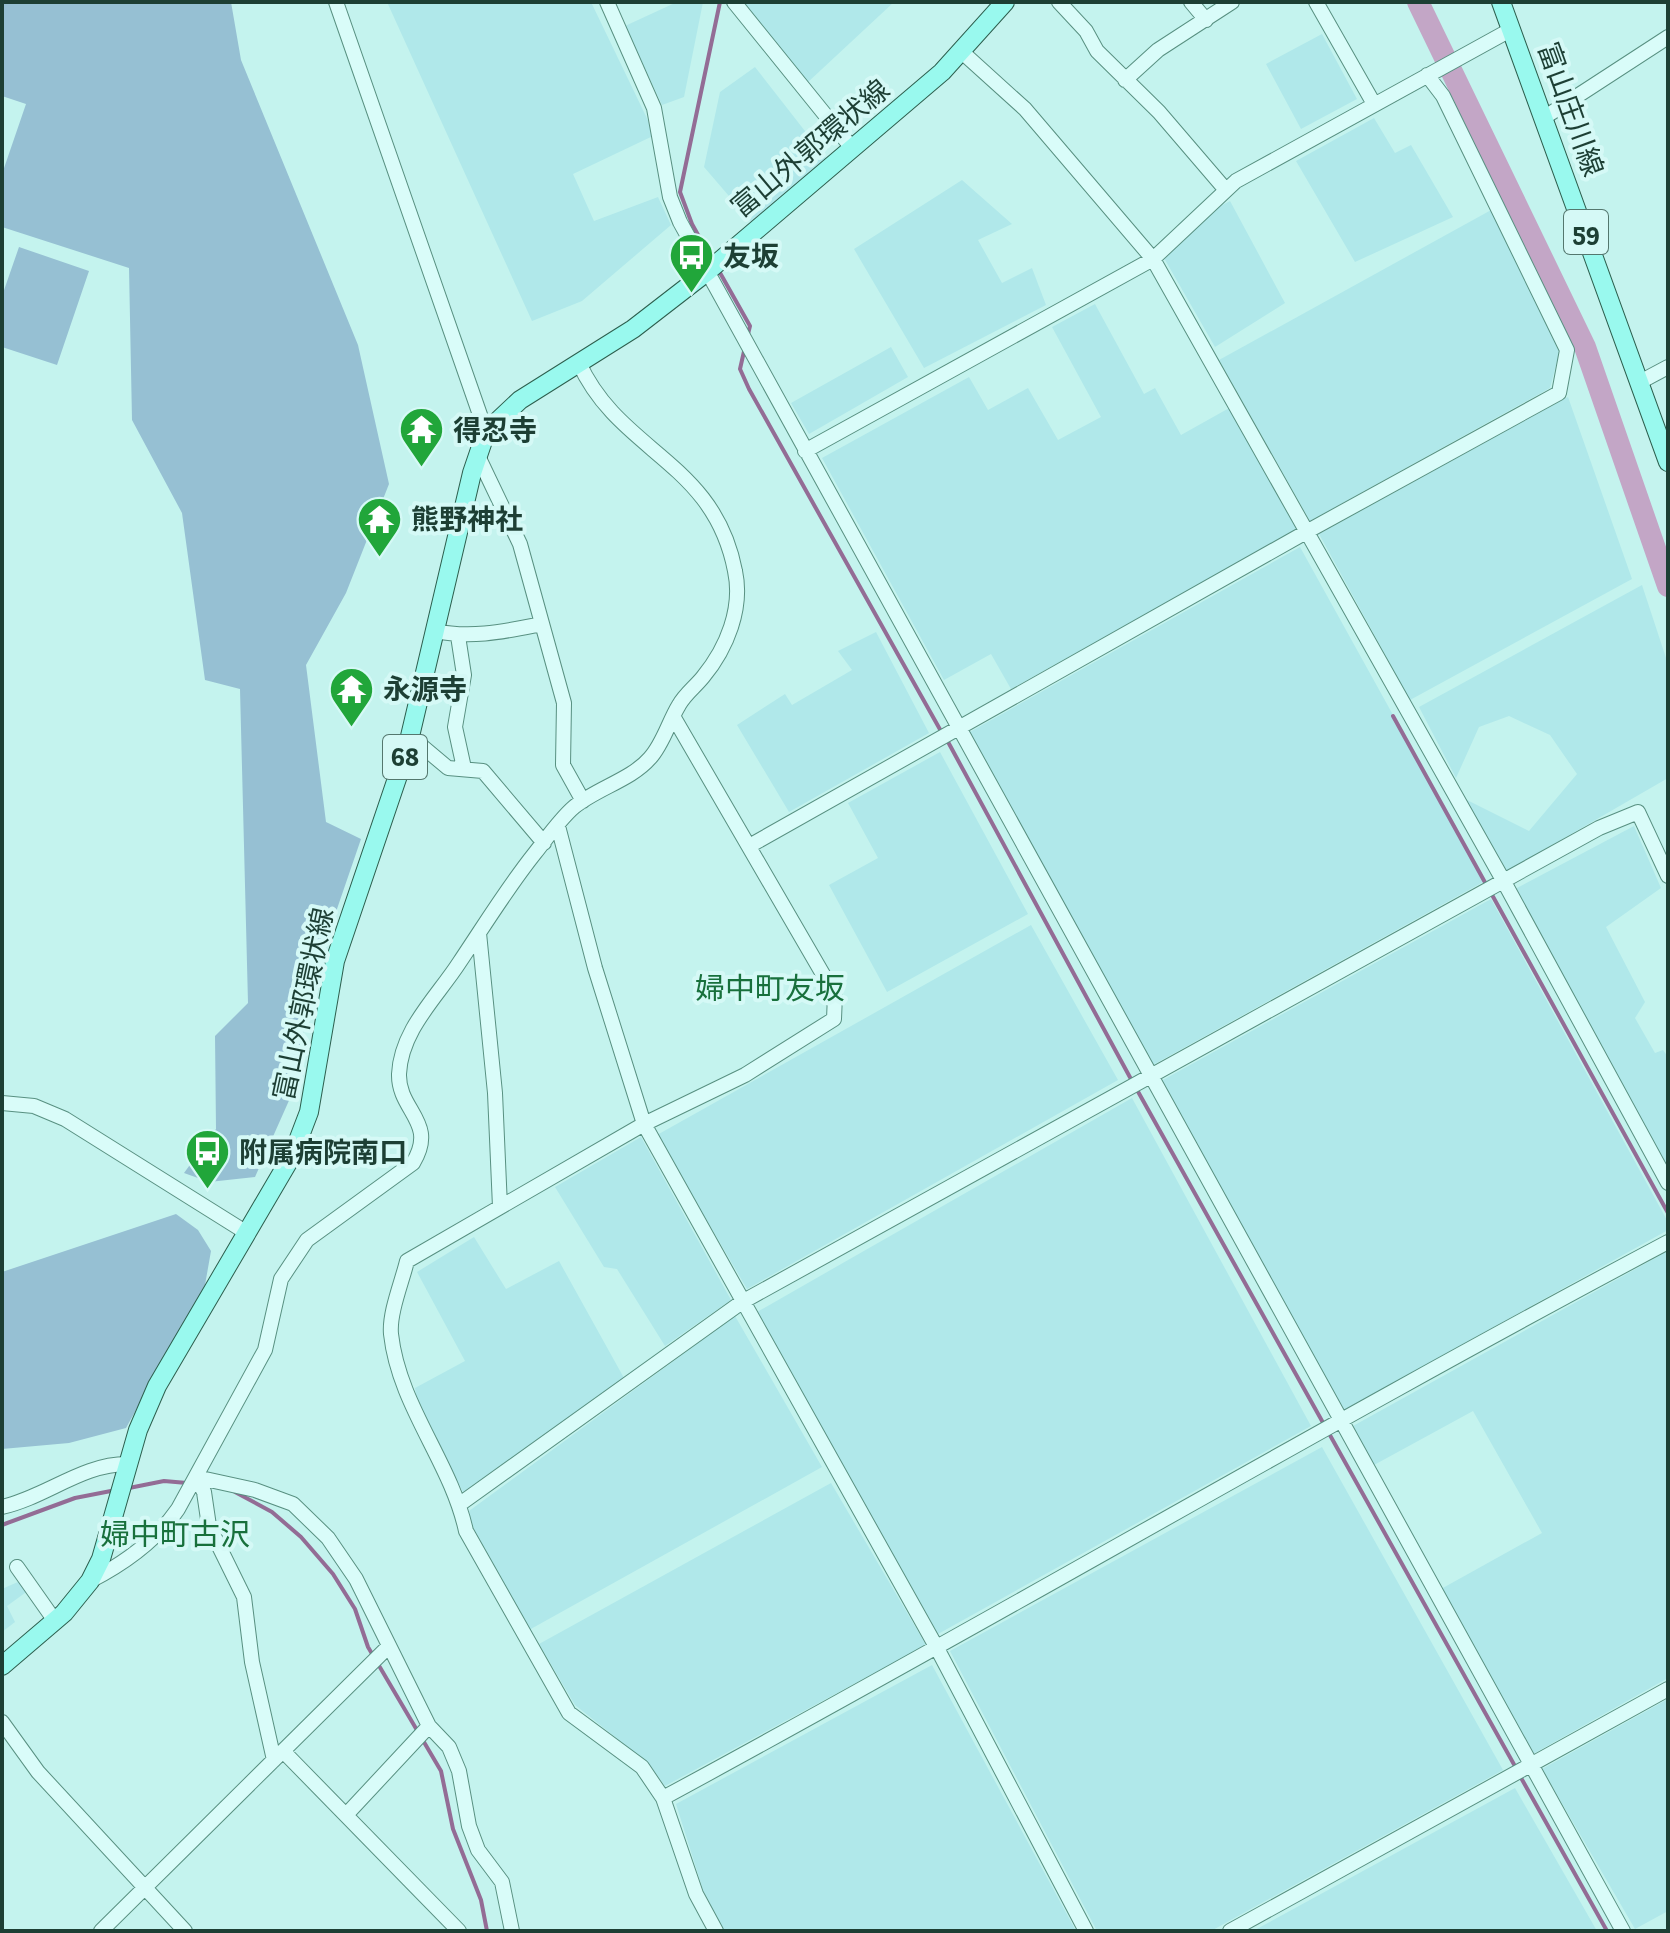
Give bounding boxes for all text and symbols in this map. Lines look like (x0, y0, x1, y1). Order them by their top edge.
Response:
street label: 富山庄川線 (1531, 38, 1610, 181)
street label: 富山外郭環状線 (725, 73, 896, 224)
road number: 59 (1564, 210, 1608, 254)
bus stop icon: 友坂 (668, 232, 716, 295)
place label: 友坂 (723, 240, 779, 273)
temple icon: 得忍寺 (398, 406, 446, 469)
place label: 得忍寺 (453, 414, 537, 447)
temple icon: 熊野神社 (356, 495, 404, 558)
place label: 熊野神社 (411, 503, 523, 536)
temple icon: 永源寺 (328, 665, 376, 728)
place label: 永源寺 (383, 673, 467, 706)
road number: 68 (383, 735, 427, 779)
street label: 富山外郭環状線 (267, 905, 340, 1103)
district label: 婦中町友坂 (695, 971, 845, 1007)
bus stop icon: 附属病院南口 (184, 1128, 232, 1191)
place label: 附属病院南口 (239, 1136, 407, 1169)
district label: 婦中町古沢 (100, 1517, 250, 1553)

